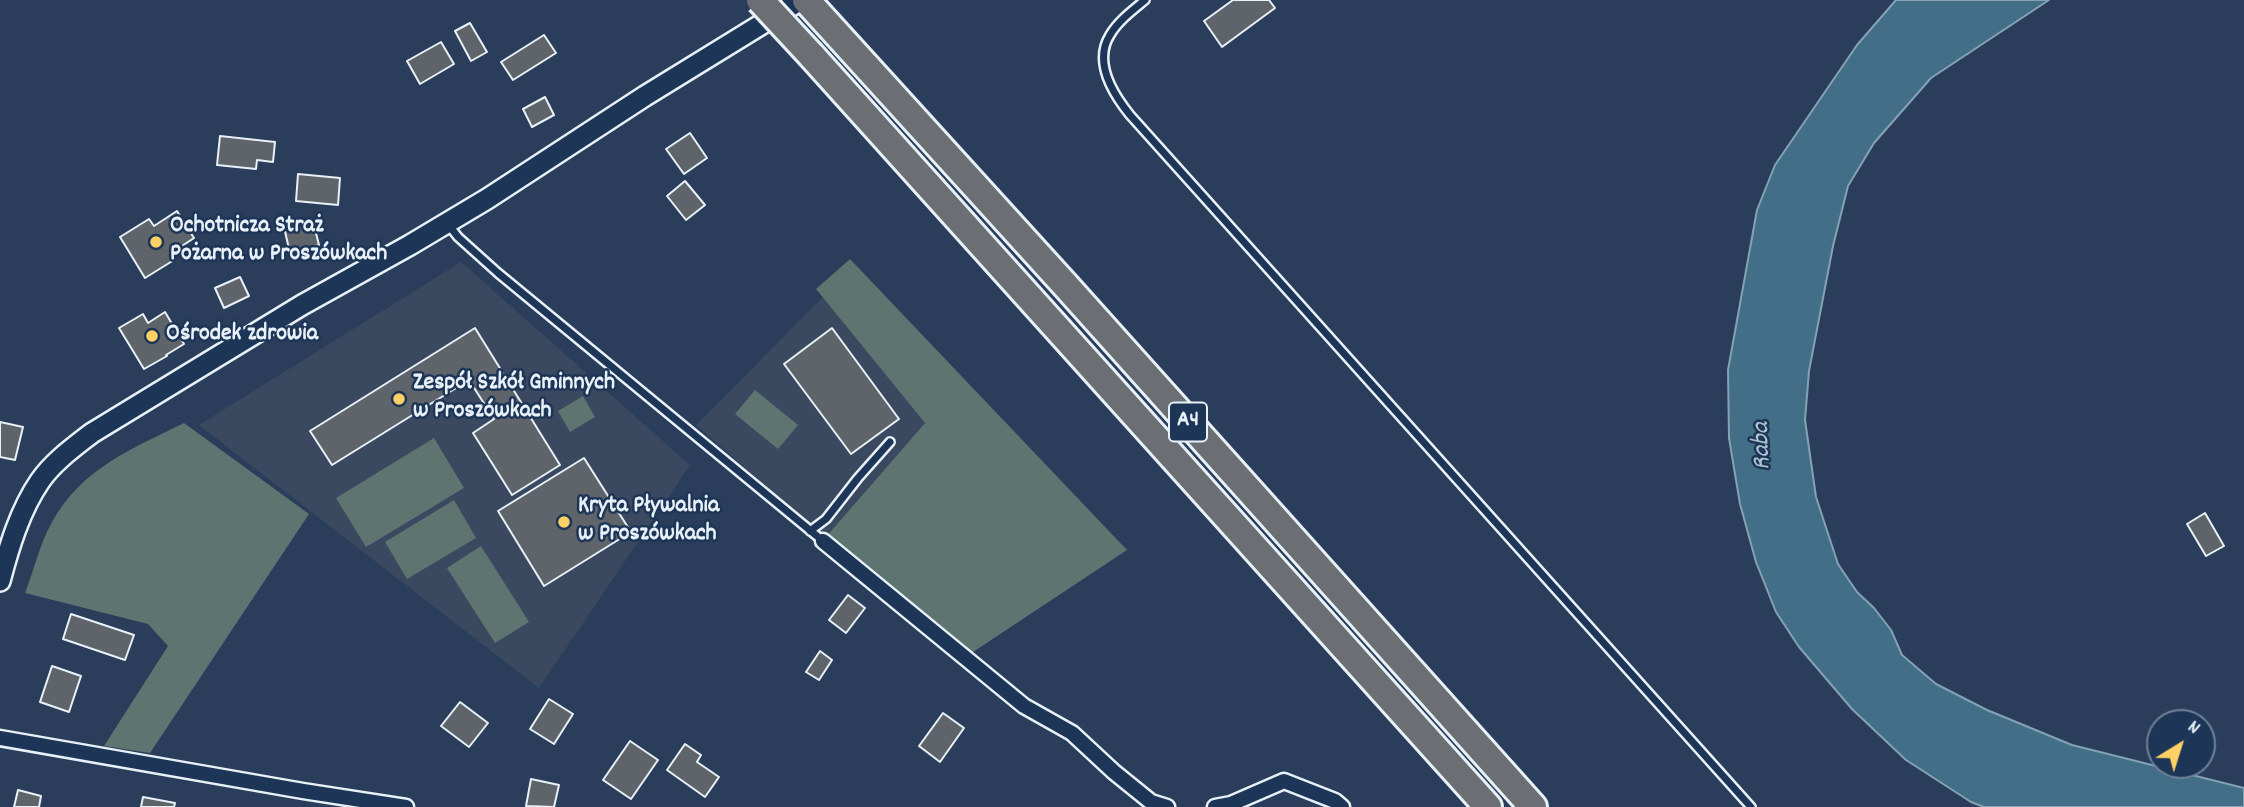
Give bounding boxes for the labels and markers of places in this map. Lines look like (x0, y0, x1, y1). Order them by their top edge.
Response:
place label: Ochotnicza Straż Pożarna w Proszówkach (170, 214, 387, 270)
marker: Ochotnicza Straż Pożarna w Proszówkach (148, 234, 164, 250)
place label: Ośrodek zdrowia (166, 322, 318, 350)
marker: Ośrodek zdrowia (144, 328, 160, 344)
place label: Zespół Szkół Gminnych w Proszówkach (413, 371, 615, 427)
marker: Zespół Szkół Gminnych w Proszówkach (391, 391, 407, 407)
place label: Kryta Pływalnia w Proszówkach (578, 494, 719, 550)
marker: Kryta Pływalnia w Proszówkach (556, 514, 572, 530)

